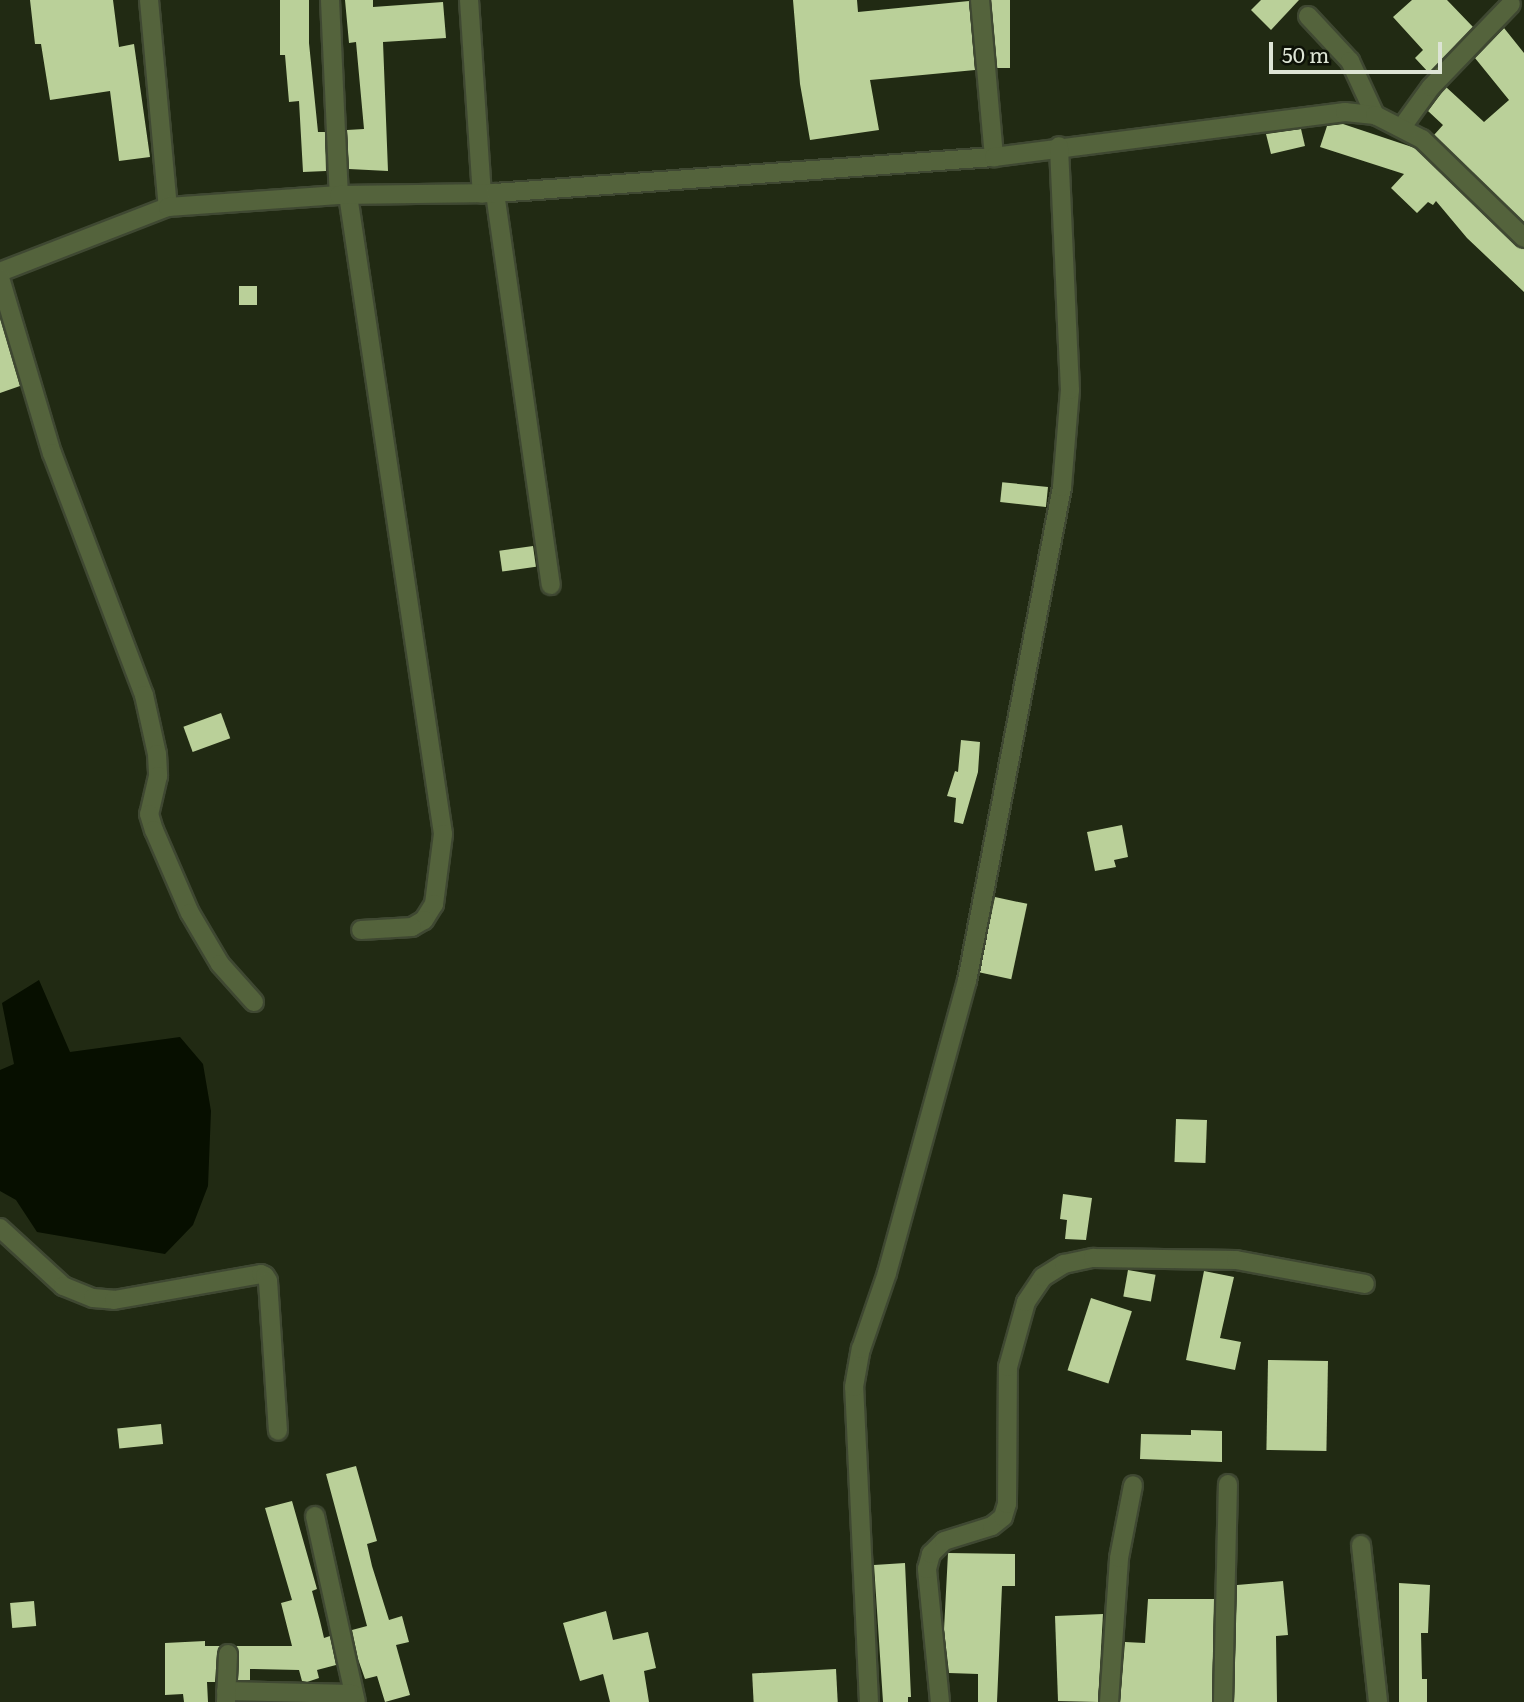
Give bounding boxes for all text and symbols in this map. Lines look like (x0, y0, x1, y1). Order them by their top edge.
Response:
scale bar (1272, 28, 1445, 72)
text: 50 m (1282, 38, 1329, 69)

